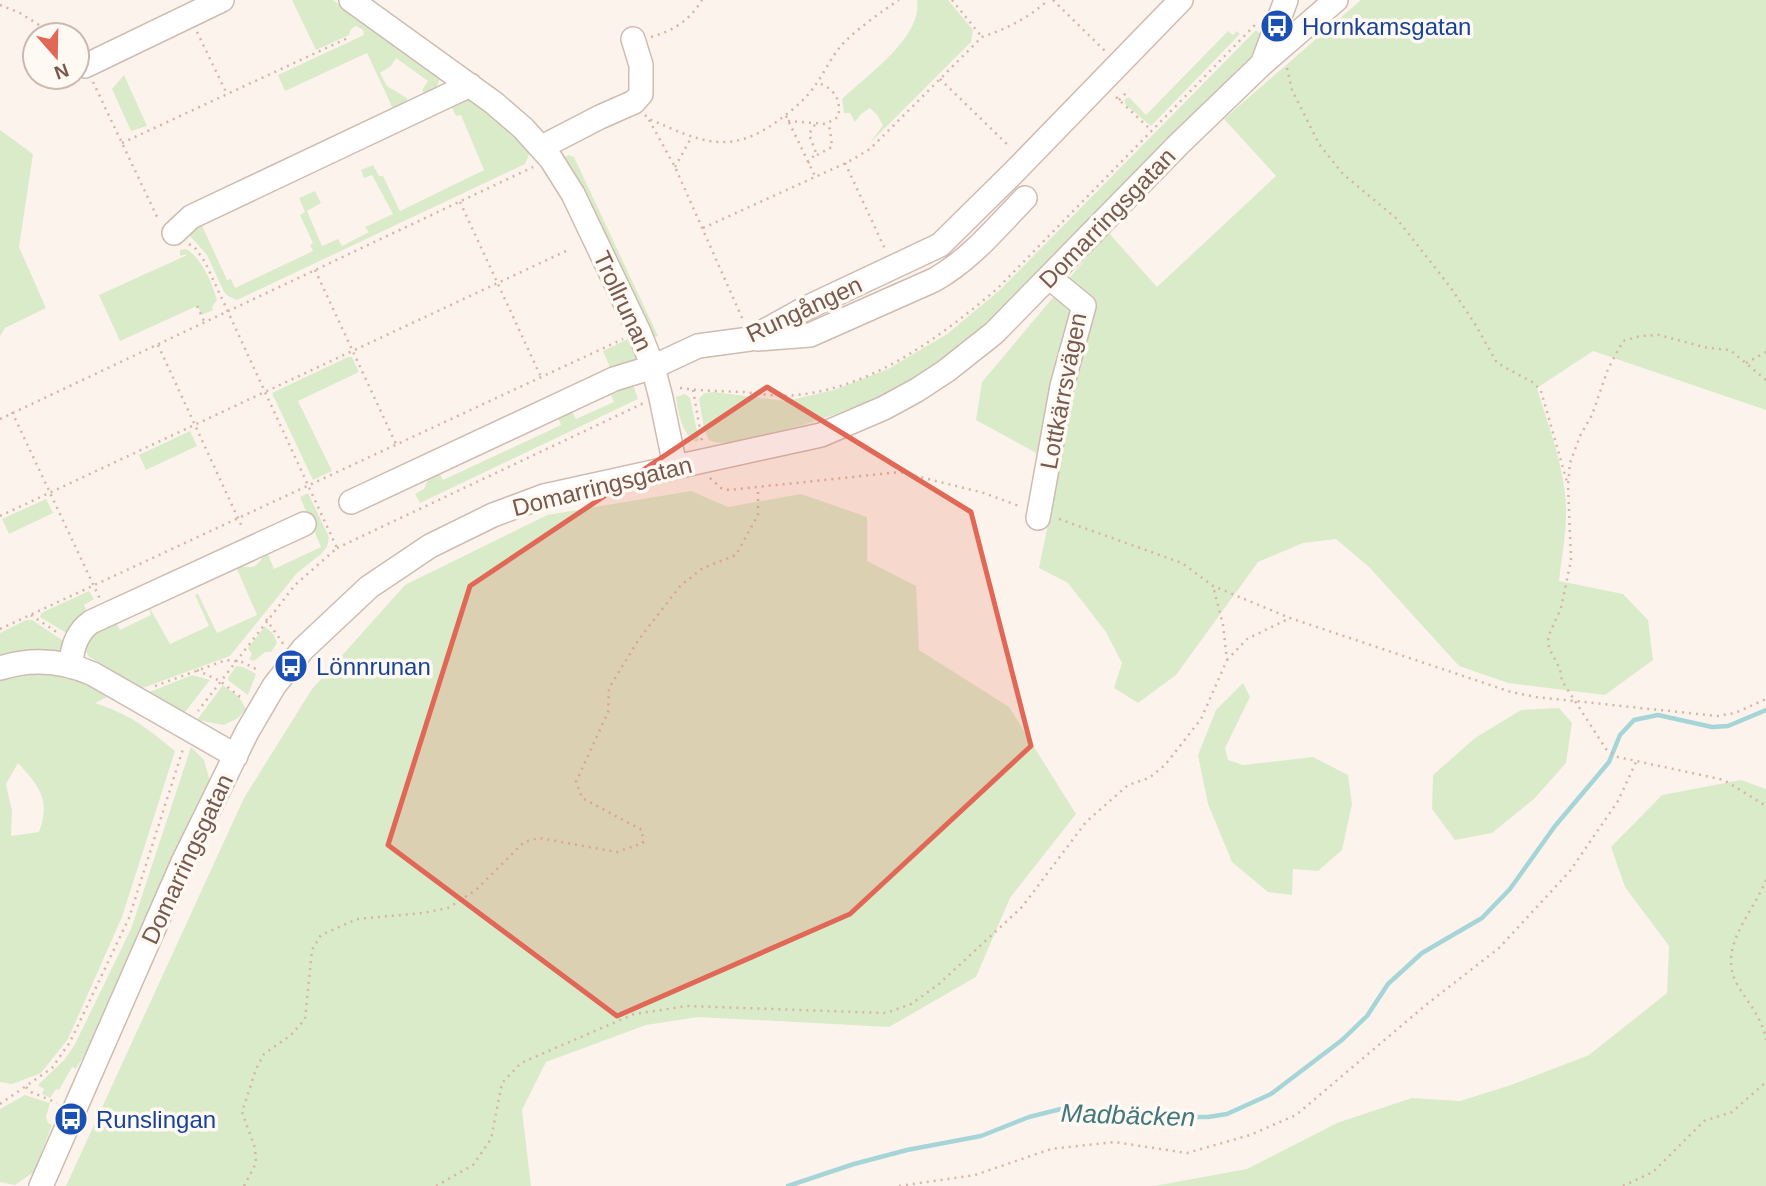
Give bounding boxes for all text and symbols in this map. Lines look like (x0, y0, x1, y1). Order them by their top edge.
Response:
bus stop icon: Hornkamsgatan (1258, 7, 1296, 45)
place label: Hornkamsgatan (1302, 13, 1471, 40)
north arrow (21, 21, 91, 91)
text: N (52, 59, 72, 84)
street label: Domarringsgatan (1033, 142, 1181, 294)
street label: Trollrunan (588, 247, 658, 355)
street label: Rungången (742, 271, 866, 347)
street label: Lottkärrsvägen (1035, 310, 1091, 472)
street label: Domarringsgatan (509, 451, 695, 521)
bus stop icon: Lönnrunan (272, 647, 310, 685)
place label: Lönnrunan (316, 653, 431, 680)
street label: Domarringsgatan (136, 770, 238, 948)
water label: Madbäcken (1060, 1098, 1196, 1132)
bus stop icon: Runslingan (52, 1100, 90, 1138)
place label: Runslingan (96, 1106, 216, 1133)

